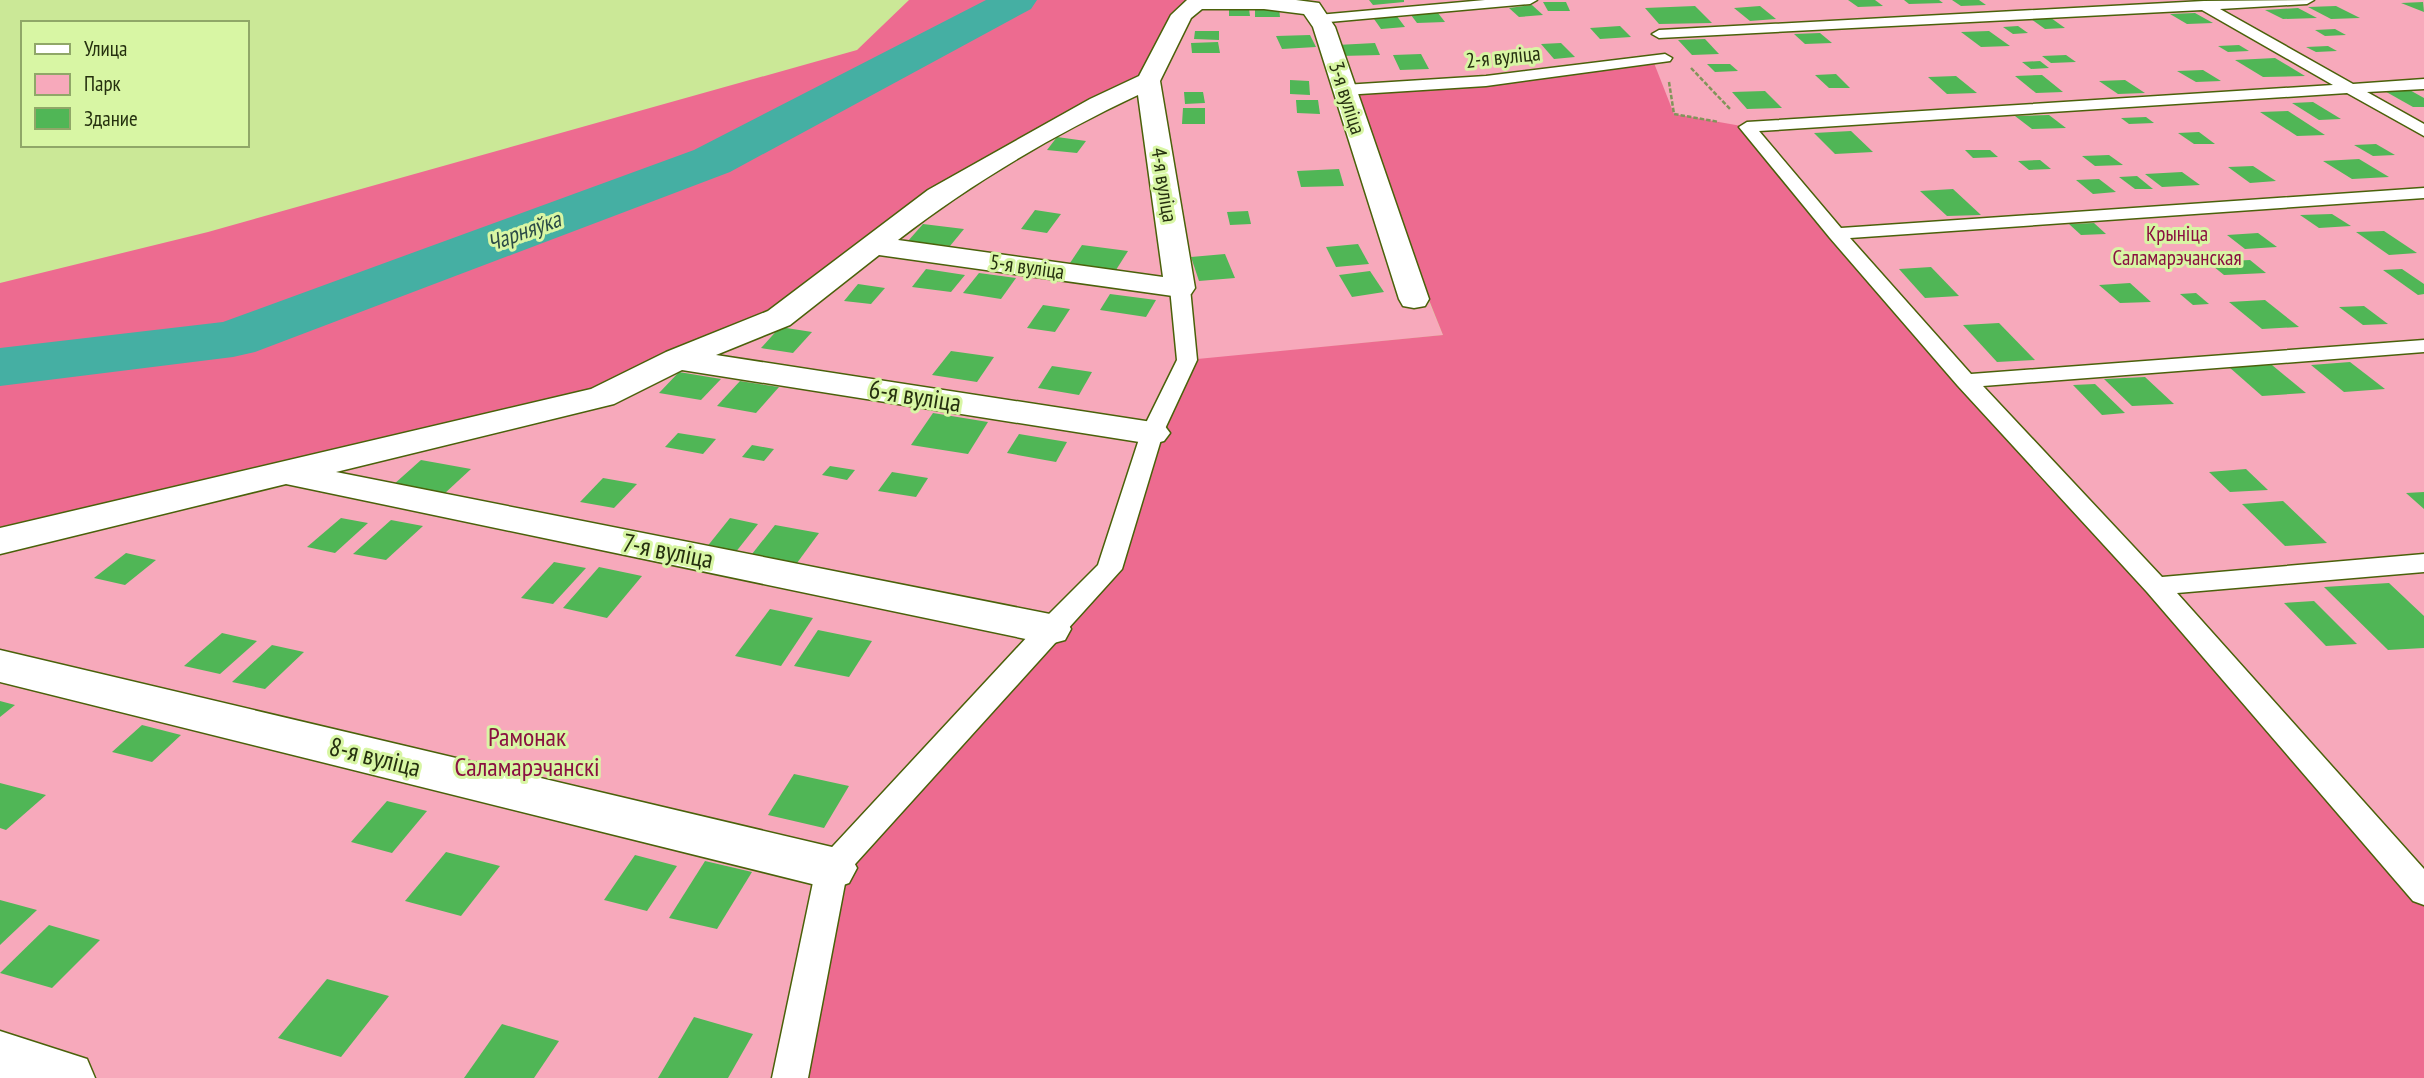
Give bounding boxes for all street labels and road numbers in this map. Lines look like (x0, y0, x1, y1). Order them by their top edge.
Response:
street label: 2-я вуліца (1464, 39, 1542, 74)
street label: 3-я вуліца (1323, 58, 1372, 138)
street label: 4-я вуліца (1145, 146, 1184, 224)
street label: 5-я вуліца (988, 248, 1066, 285)
street label: 6-я вуліца (867, 372, 964, 419)
street label: 7-я вуліца (620, 526, 716, 575)
street label: 8-я вуліца (326, 729, 424, 784)

